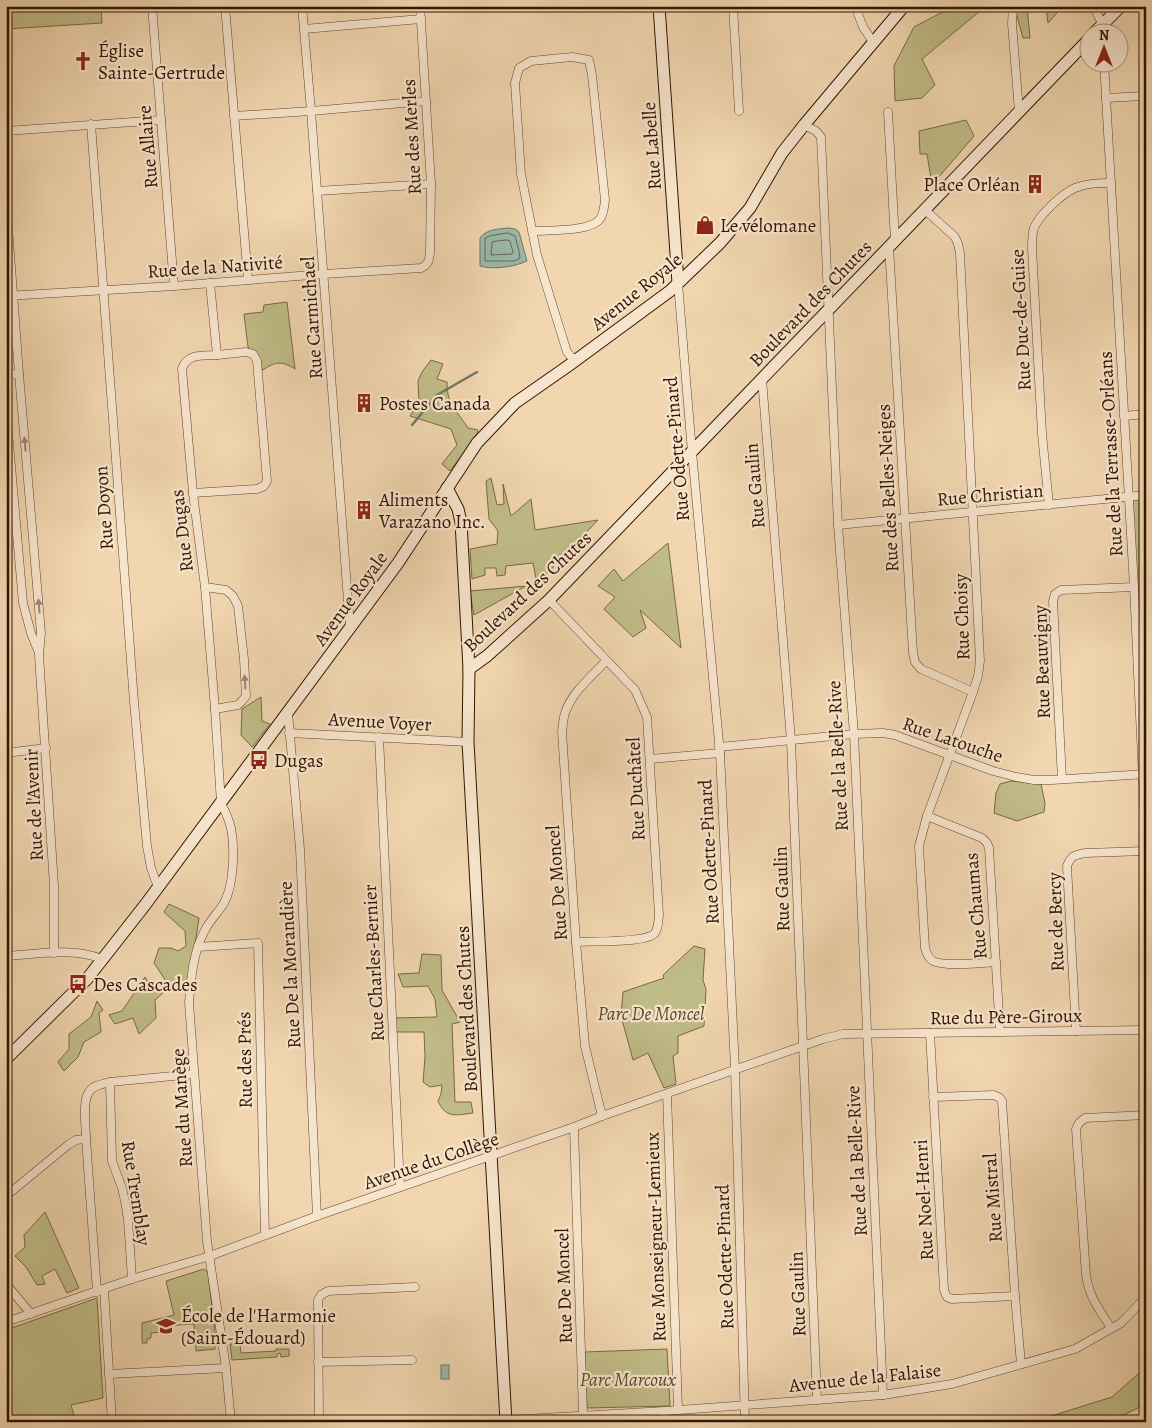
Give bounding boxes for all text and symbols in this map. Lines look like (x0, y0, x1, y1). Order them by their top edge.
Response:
north arrow (1080, 22, 1130, 72)
text: N (1099, 26, 1109, 45)
place label: Église Sainte-Gertrude (98, 38, 225, 86)
church icon: Église Sainte-Gertrude (72, 50, 94, 72)
street label: Rue des Merles (396, 78, 428, 196)
street label: Rue Labelle (636, 101, 668, 191)
street label: Rue Allaire (131, 104, 165, 190)
place label: Place Orléan (923, 172, 1020, 198)
building icon: Place Orléan (1024, 173, 1046, 195)
place label: Le vélomane (720, 213, 816, 239)
shop icon: Le vélomane (694, 214, 716, 236)
street label: Boulevard des Chutes (743, 235, 878, 373)
street label: Avenue Royale (585, 247, 688, 337)
street label: Rue Duc-de-Guise (1004, 248, 1038, 392)
street label: Rue de la Nativité (146, 249, 284, 285)
street label: Rue Carmichael (295, 255, 329, 380)
street label: Rue de la Terrasse-Orléans (1093, 351, 1129, 557)
street label: Rue Odette-Pinard (658, 375, 696, 522)
place label: Postes Canada (379, 391, 491, 417)
building icon: Postes Canada (353, 392, 375, 414)
street label: Rue des Belles-Neiges (871, 403, 905, 573)
one-way arrow (21, 436, 29, 452)
street label: Rue Gaulin (738, 442, 772, 530)
street label: Rue Doyon (88, 465, 120, 551)
street label: Rue Christian (936, 477, 1044, 513)
place label: Aliments Varazano Inc. (378, 487, 485, 535)
street label: Rue Dugas (164, 488, 200, 574)
building icon: Aliments Varazano Inc. (353, 499, 375, 521)
street label: Boulevard des Chutes (458, 525, 598, 658)
street label: Avenue Royale (307, 546, 394, 652)
street label: Rue Choisy (947, 573, 977, 661)
one-way arrow (34, 598, 42, 614)
street label: Rue Beauvigny (1027, 604, 1057, 720)
one-way arrow (240, 674, 248, 690)
street label: Rue de la Belle-Rive (821, 680, 855, 832)
street label: Avenue Voyer (327, 706, 432, 738)
street label: Rue Latouche (899, 711, 1006, 769)
street label: Rue Duchâtel (620, 736, 652, 841)
street label: Rue de l'Avenir (18, 748, 50, 862)
place label: Dugas (274, 748, 323, 774)
bus stop icon: Dugas (248, 749, 270, 771)
street label: Rue Odette-Pinard (692, 778, 726, 925)
street label: Rue De Moncel (540, 824, 574, 942)
street label: Rue Gaulin (768, 846, 796, 932)
street label: Rue Chaumas (958, 851, 994, 960)
street label: Rue de Bercy (1041, 871, 1071, 972)
street label: Rue De la Morandière (273, 881, 307, 1049)
street label: Rue Charles-Bernier (357, 884, 391, 1042)
street label: Boulevard des Chutes (450, 925, 484, 1093)
place label: Des Cascades (93, 972, 198, 998)
bus stop icon: Des Cascades (67, 973, 89, 995)
park label: Parc De Moncel (598, 1001, 705, 1027)
street label: Rue du Père-Giroux (930, 1003, 1082, 1031)
street label: Rue des Prés (231, 1011, 259, 1109)
street label: Rue du Manège (165, 1047, 199, 1168)
street label: Rue de la Belle-Rive (840, 1085, 874, 1237)
street label: Avenue du Collège (359, 1126, 502, 1197)
street label: Rue Monseigneur-Lemieux (639, 1132, 673, 1342)
street label: Rue Tremblay (115, 1139, 157, 1248)
street label: Rue Noel-Henri (908, 1139, 940, 1261)
street label: Rue Mistral (977, 1152, 1009, 1243)
street label: Rue Odette-Pinard (709, 1183, 741, 1330)
street label: Rue De Moncel (549, 1227, 579, 1344)
street label: Rue Gaulin (784, 1251, 812, 1337)
place label: École de l'Harmonie (Saint-Édouard) (181, 1303, 336, 1351)
school or university icon: École de l'Harmonie (Saint-Édouard) (155, 1315, 177, 1337)
street label: Avenue de la Falaise (787, 1357, 942, 1399)
park label: Parc Marcoux (580, 1367, 677, 1393)

